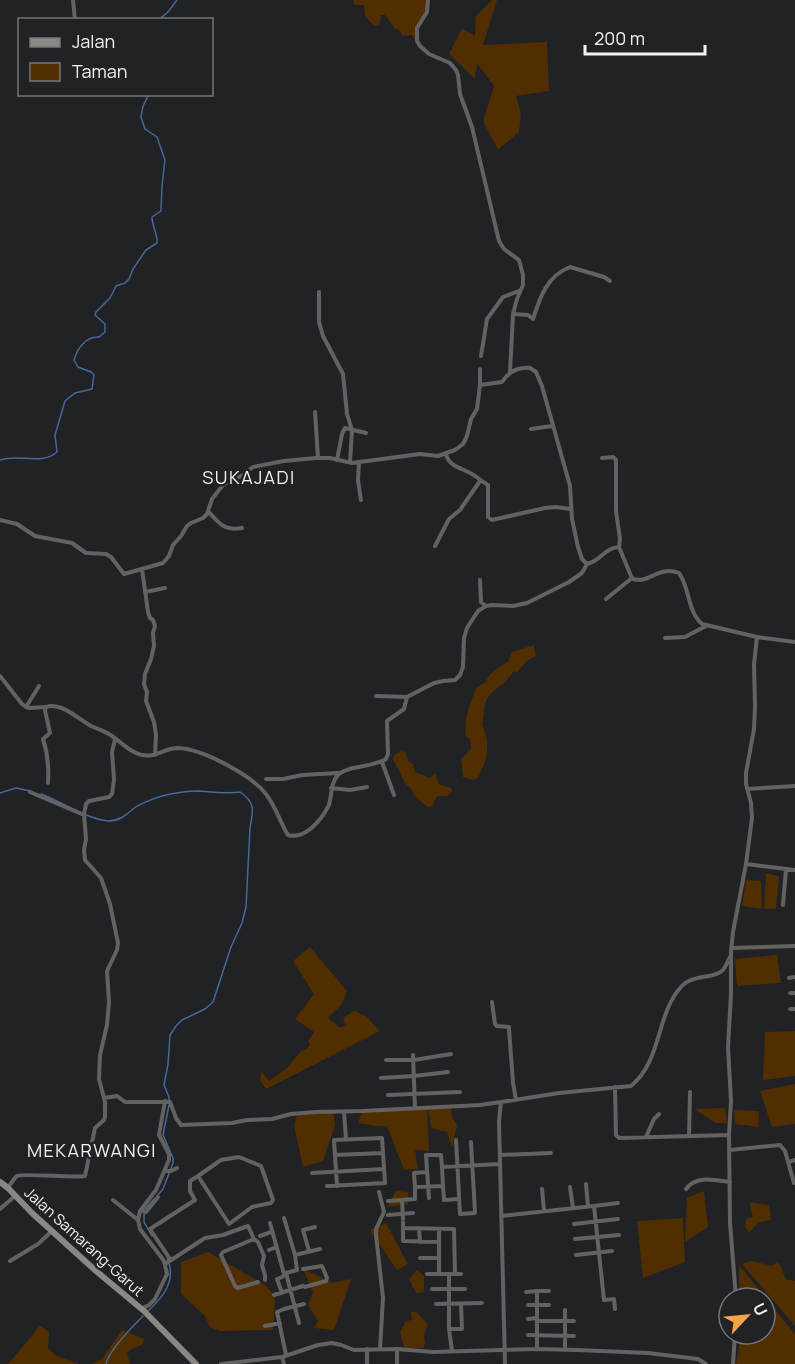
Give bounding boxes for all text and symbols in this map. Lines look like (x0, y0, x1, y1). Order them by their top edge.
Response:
legend (18, 18, 213, 96)
scale bar (585, 18, 705, 56)
text: 200 m (594, 26, 645, 50)
text: Jalan (72, 29, 115, 53)
text: Taman (72, 59, 127, 83)
district label: SUKAJADI (202, 465, 296, 489)
district label: MEKARWANGI (27, 1138, 157, 1162)
street label: Jalan Samarang-Garut (20, 1182, 149, 1301)
north arrow (717, 1286, 777, 1346)
text: U (748, 1299, 773, 1319)

